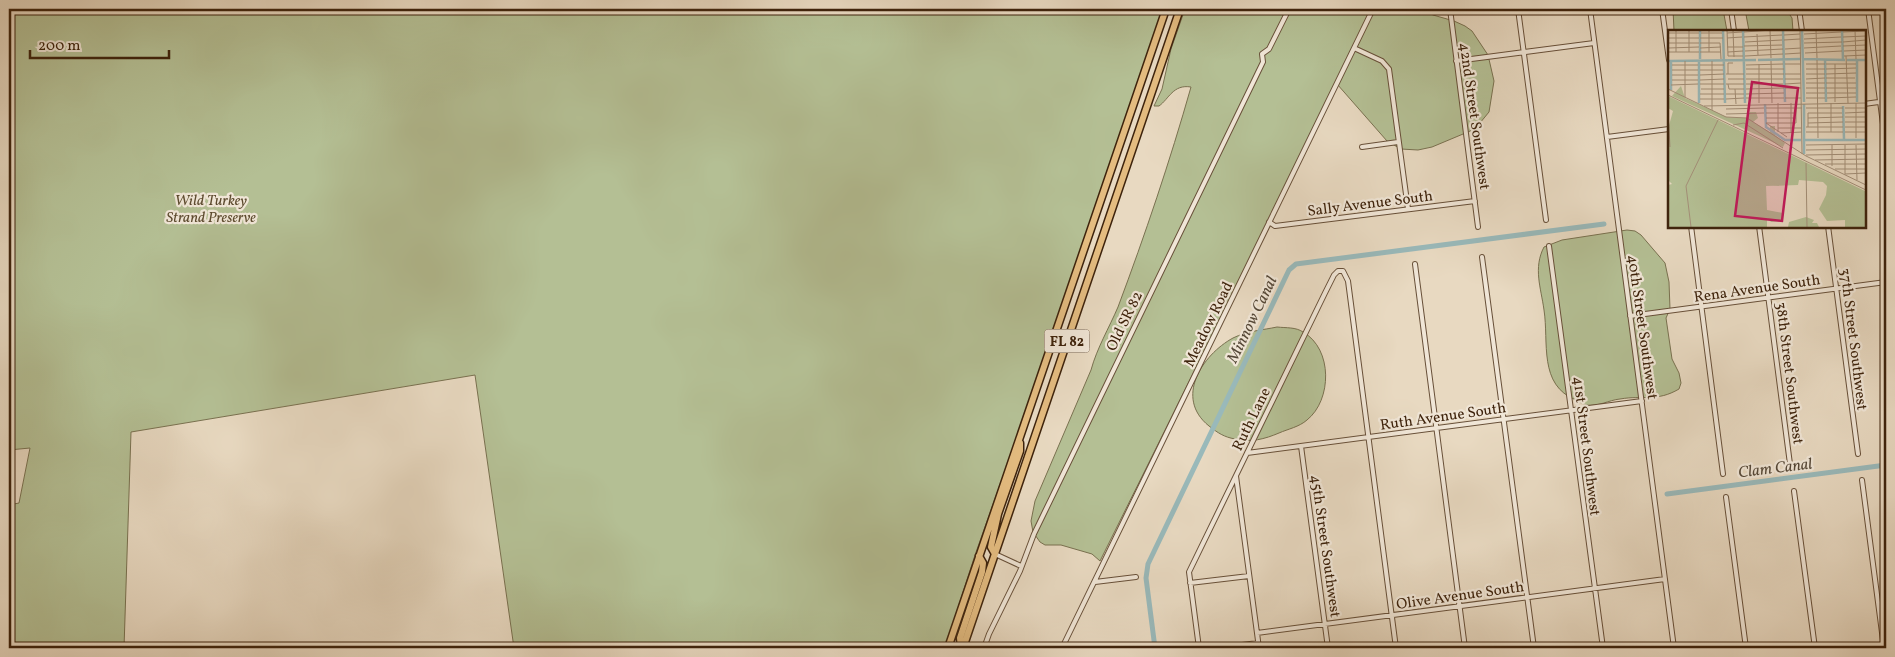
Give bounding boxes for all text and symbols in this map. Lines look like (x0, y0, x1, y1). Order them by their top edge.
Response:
scale bar (30, 28, 169, 60)
inset map (1668, 30, 1865, 228)
text: 200 m (38, 36, 81, 57)
street label: 42nd Street Southwest (1453, 41, 1494, 191)
street label: Sally Avenue South (1306, 186, 1434, 223)
park label: Wild Turkey Strand Preserve (166, 191, 256, 229)
street label: 40th Street Southwest (1621, 254, 1662, 401)
street label: 37th Street Southwest (1833, 267, 1872, 411)
street label: Rena Avenue South (1693, 270, 1822, 309)
water label: Minnow Canal (1222, 273, 1283, 368)
street label: Meadow Road (1180, 278, 1239, 371)
street label: Old SR 82 (1102, 288, 1149, 355)
street label: 38th Street Southwest (1769, 301, 1808, 446)
road number: FL 82 (1044, 330, 1090, 352)
street label: 41st Street Southwest (1567, 375, 1604, 517)
street label: Ruth Lane (1228, 385, 1277, 455)
street label: Ruth Avenue South (1379, 398, 1508, 437)
water label: Clam Canal (1737, 454, 1814, 484)
street label: 45th Street Southwest (1304, 474, 1345, 619)
street label: Olive Avenue South (1395, 577, 1526, 616)

